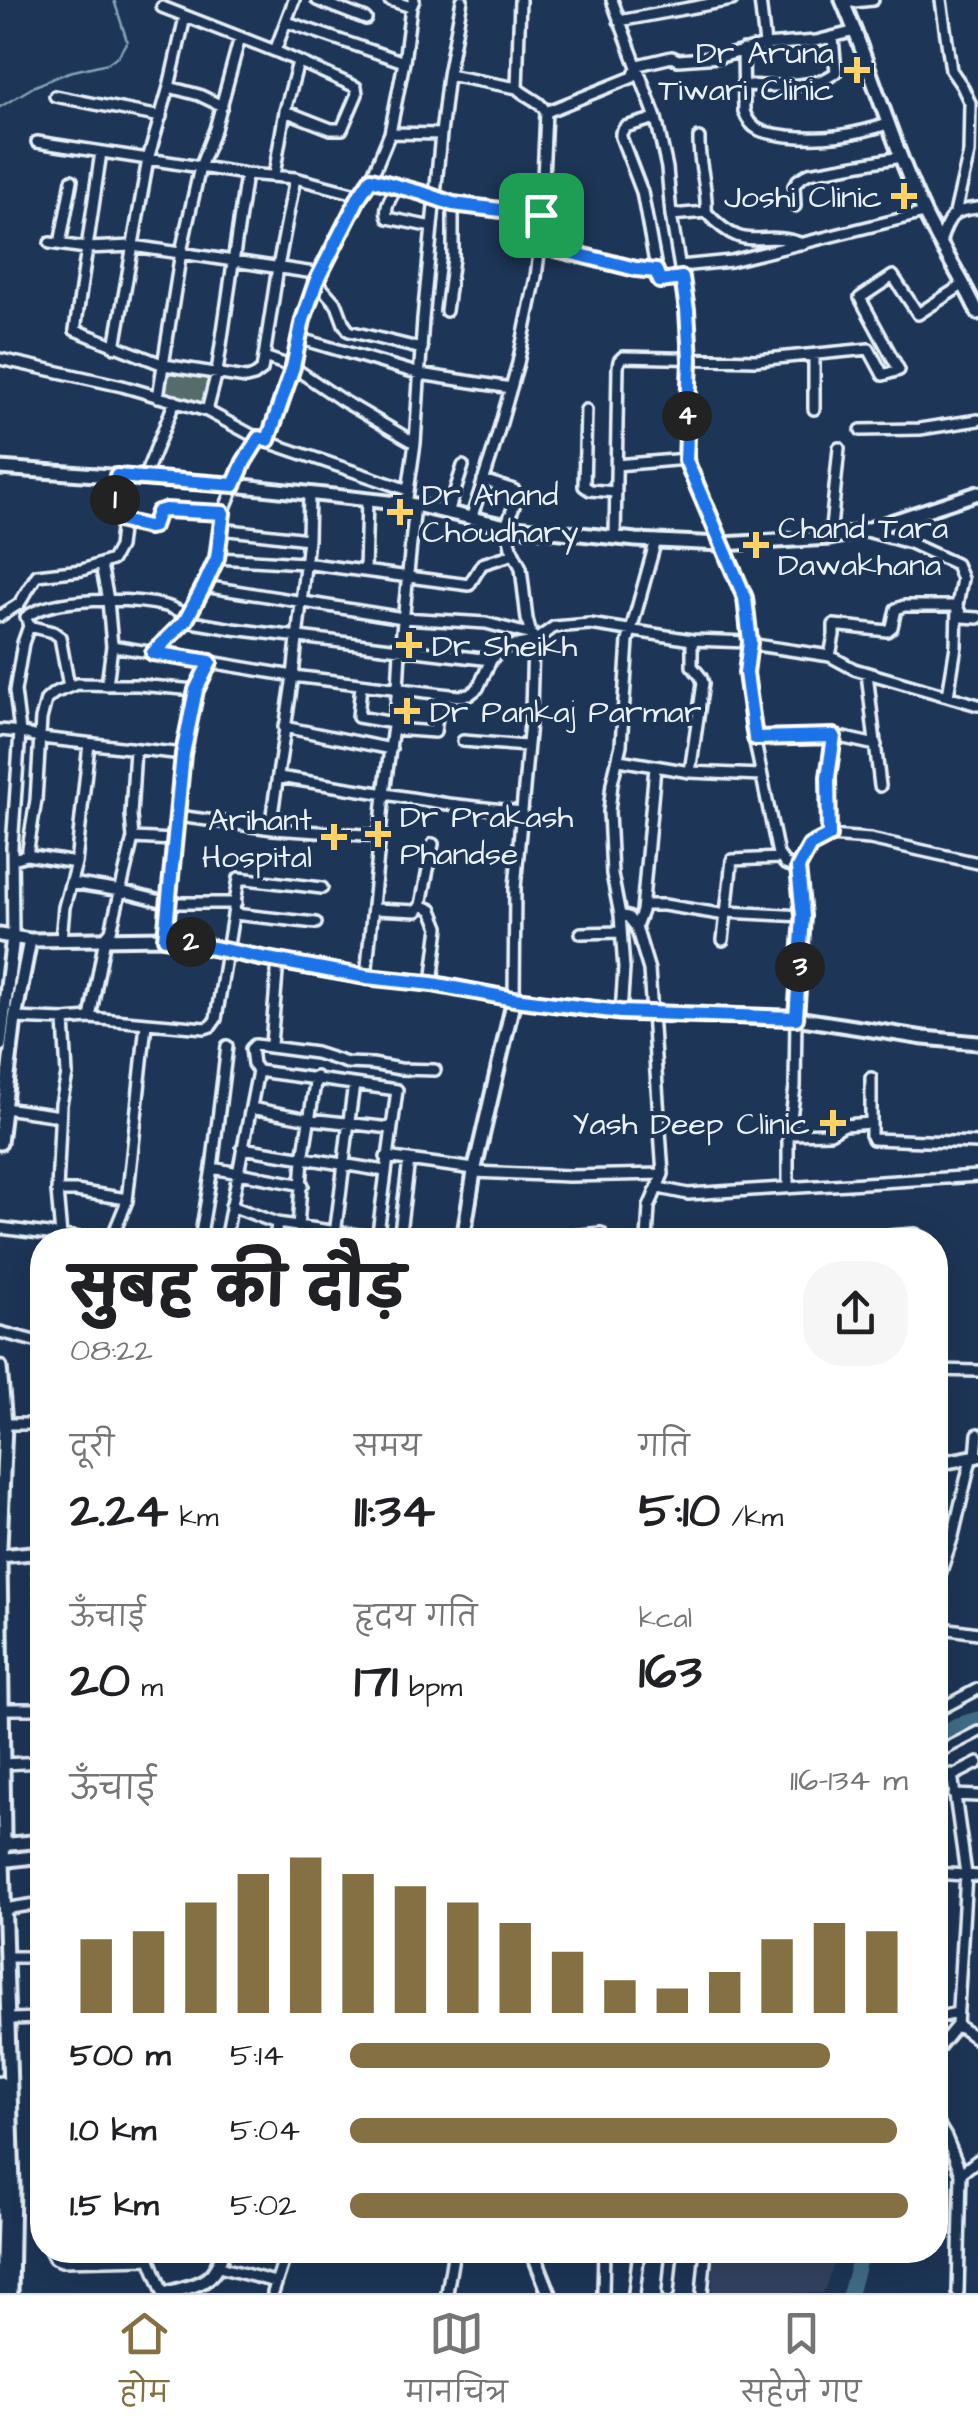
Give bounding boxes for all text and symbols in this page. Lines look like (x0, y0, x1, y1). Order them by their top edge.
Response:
place label: Dr Aruna Tiwari Clinic (658, 31, 834, 113)
marker: Dr Aruna Tiwari Clinic (844, 57, 870, 83)
pin (499, 173, 584, 258)
place label: Joshi Clinic (724, 175, 882, 220)
marker: Joshi Clinic (891, 183, 917, 209)
icon: arrive (514, 188, 569, 243)
pin: 4 (662, 391, 712, 441)
text: 4 (677, 396, 697, 435)
place label: Dr Anand Choudhary (422, 473, 579, 555)
pin: 1 (90, 475, 140, 525)
text: 1 (113, 480, 117, 519)
marker: Dr Anand Choudhary (387, 499, 413, 525)
place label: Chand Tara Dawakhana (778, 506, 948, 588)
marker: Chand Tara Dawakhana (743, 532, 769, 558)
place label: Dr Sheikh (432, 624, 577, 669)
marker: Dr Sheikh (396, 632, 422, 658)
place label: Dr Pankaj Parmar (430, 690, 702, 735)
marker: Dr Pankaj Parmar (394, 698, 420, 724)
place label: Dr Prakash Phandse (400, 795, 574, 877)
place label: Arihant Hospital (202, 798, 312, 880)
marker: Dr Prakash Phandse (365, 821, 391, 847)
marker: Arihant Hospital (321, 824, 347, 850)
pin: 2 (166, 917, 216, 967)
text: 2 (183, 922, 199, 961)
pin: 3 (775, 942, 825, 992)
text: 3 (793, 947, 807, 986)
place label: Yash Deep Clinic (572, 1102, 810, 1147)
marker: Yash Deep Clinic (820, 1110, 846, 1136)
text: सुबह की दौड़ (70, 1252, 405, 1328)
button: share (803, 1261, 908, 1366)
text: 08:22 (70, 1328, 153, 1373)
text: दूरी (70, 1428, 114, 1467)
text: समय (354, 1428, 421, 1467)
text: गति (639, 1428, 690, 1467)
text: 2.24 (70, 1477, 168, 1546)
text: 11:34 (354, 1477, 435, 1546)
text: 5:10 (639, 1477, 720, 1546)
text: km (168, 1498, 219, 1537)
text: /km (720, 1498, 783, 1537)
text: ऊँचाई (70, 1598, 145, 1637)
text: हृदय गति (354, 1598, 477, 1637)
text: kcal (639, 1599, 692, 1638)
text: 163 (639, 1638, 702, 1707)
text: 20 (70, 1647, 130, 1716)
text: 171 (354, 1647, 398, 1716)
text: m (130, 1668, 163, 1707)
text: bpm (398, 1668, 462, 1707)
text: 116–134 m (790, 1758, 908, 1803)
text: ऊँचाई (70, 1767, 156, 1812)
text: 500 m (70, 2033, 171, 2078)
text: 5:14 (230, 2033, 284, 2078)
text: 1.0 km (70, 2108, 156, 2153)
text: 5:04 (230, 2108, 300, 2153)
text: 1.5 km (70, 2183, 159, 2228)
text: 5:02 (230, 2183, 297, 2228)
tab: होम (117, 2306, 172, 2423)
tab: मानचित्र (405, 2306, 508, 2423)
tab: सहेजे गए (741, 2306, 861, 2423)

